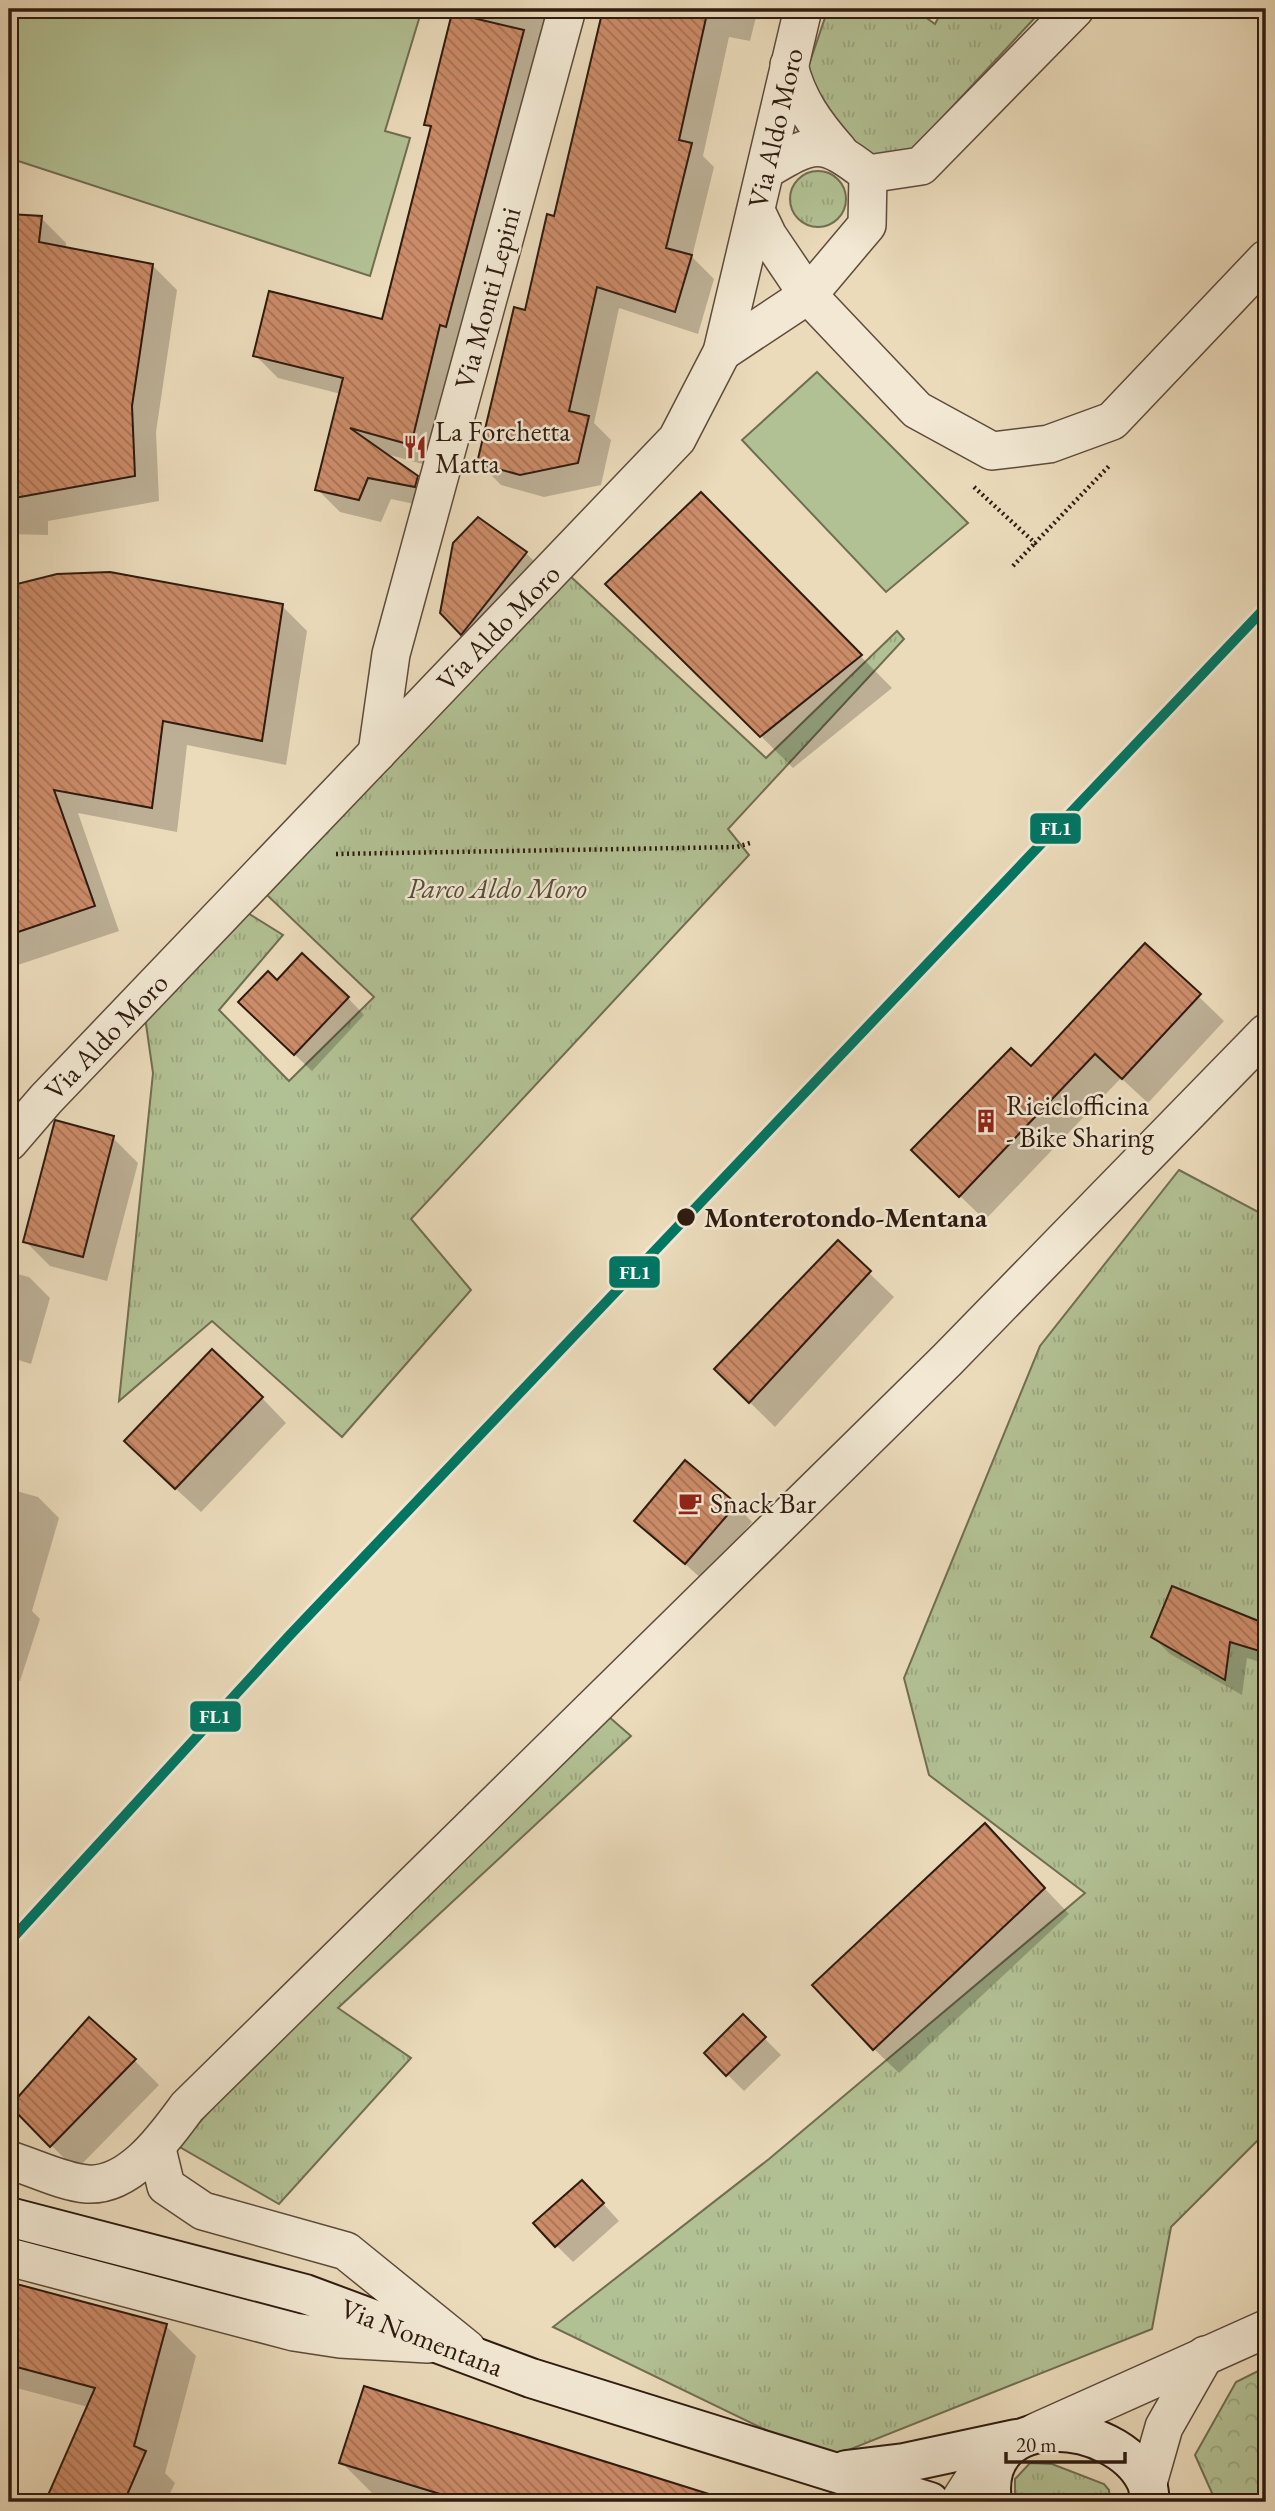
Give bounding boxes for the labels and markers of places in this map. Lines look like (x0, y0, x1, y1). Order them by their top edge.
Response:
place label: La Forchetta Matta (435, 413, 571, 481)
restaurant icon: La Forchetta Matta (401, 433, 429, 461)
place label: Riciclofficina - Bike Sharing (1006, 1087, 1155, 1155)
building icon: Riciclofficina - Bike Sharing (972, 1107, 1000, 1135)
place label: Monterotondo-Mentana (704, 1199, 988, 1235)
marker: Monterotondo-Mentana (675, 1206, 697, 1228)
place label: Snack Bar (710, 1485, 817, 1521)
cafe icon: Snack Bar (676, 1489, 704, 1517)

